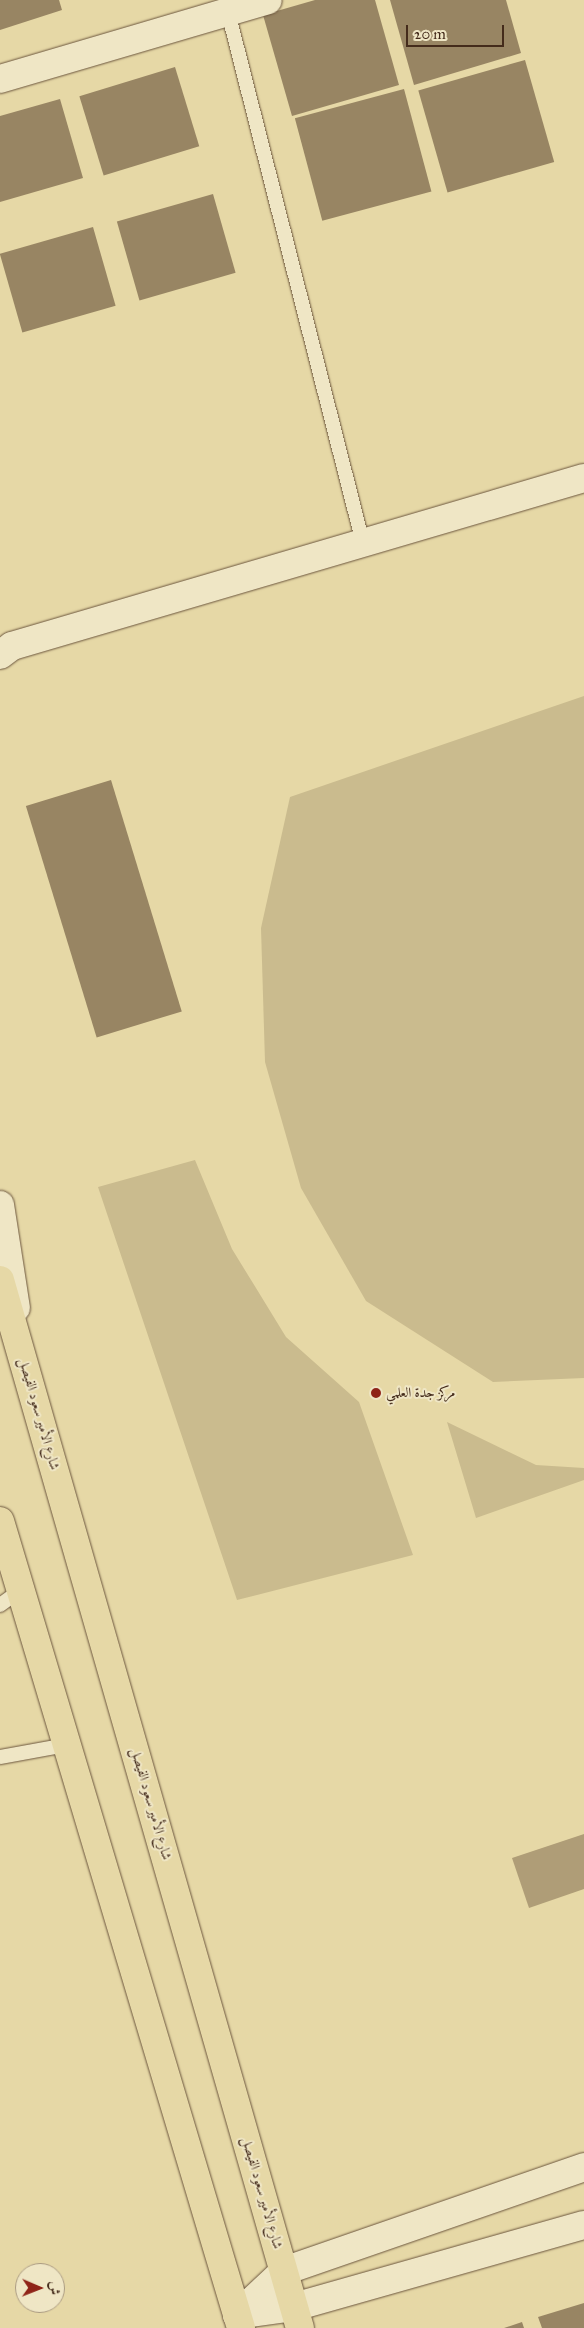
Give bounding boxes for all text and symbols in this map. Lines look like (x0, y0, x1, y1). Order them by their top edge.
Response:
scale bar (409, 15, 506, 47)
text: 20 m (414, 25, 446, 43)
street label: شارع الأمير سعود الفيصل (15, 1356, 63, 1472)
place label: مركز جدة العلمي (386, 1385, 455, 1401)
marker: مركز جدة العلمي (370, 1387, 382, 1399)
street label: شارع الأمير سعود الفيصل (127, 1746, 175, 1862)
street label: شارع الأمير سعود الفيصل (238, 2135, 286, 2251)
north arrow (15, 2263, 65, 2313)
text: ش (46, 2281, 63, 2295)

